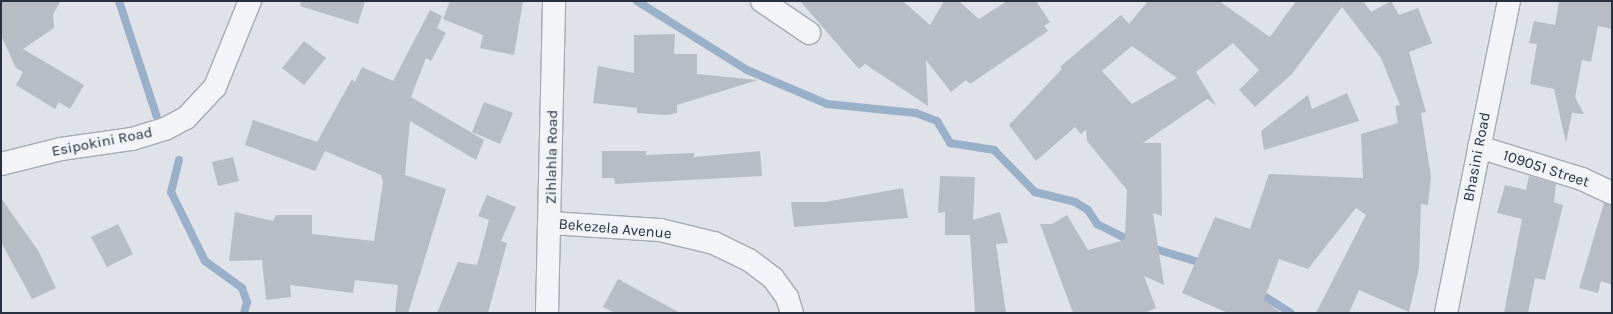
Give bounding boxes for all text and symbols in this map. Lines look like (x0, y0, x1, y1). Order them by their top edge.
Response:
street label: Zihlahla Road (542, 110, 562, 204)
street label: Bhasini Road (1460, 111, 1494, 203)
street label: Esipokini Road (50, 123, 154, 161)
street label: 109051 Street (1501, 147, 1591, 191)
street label: Bekezela Avenue (558, 215, 672, 243)

